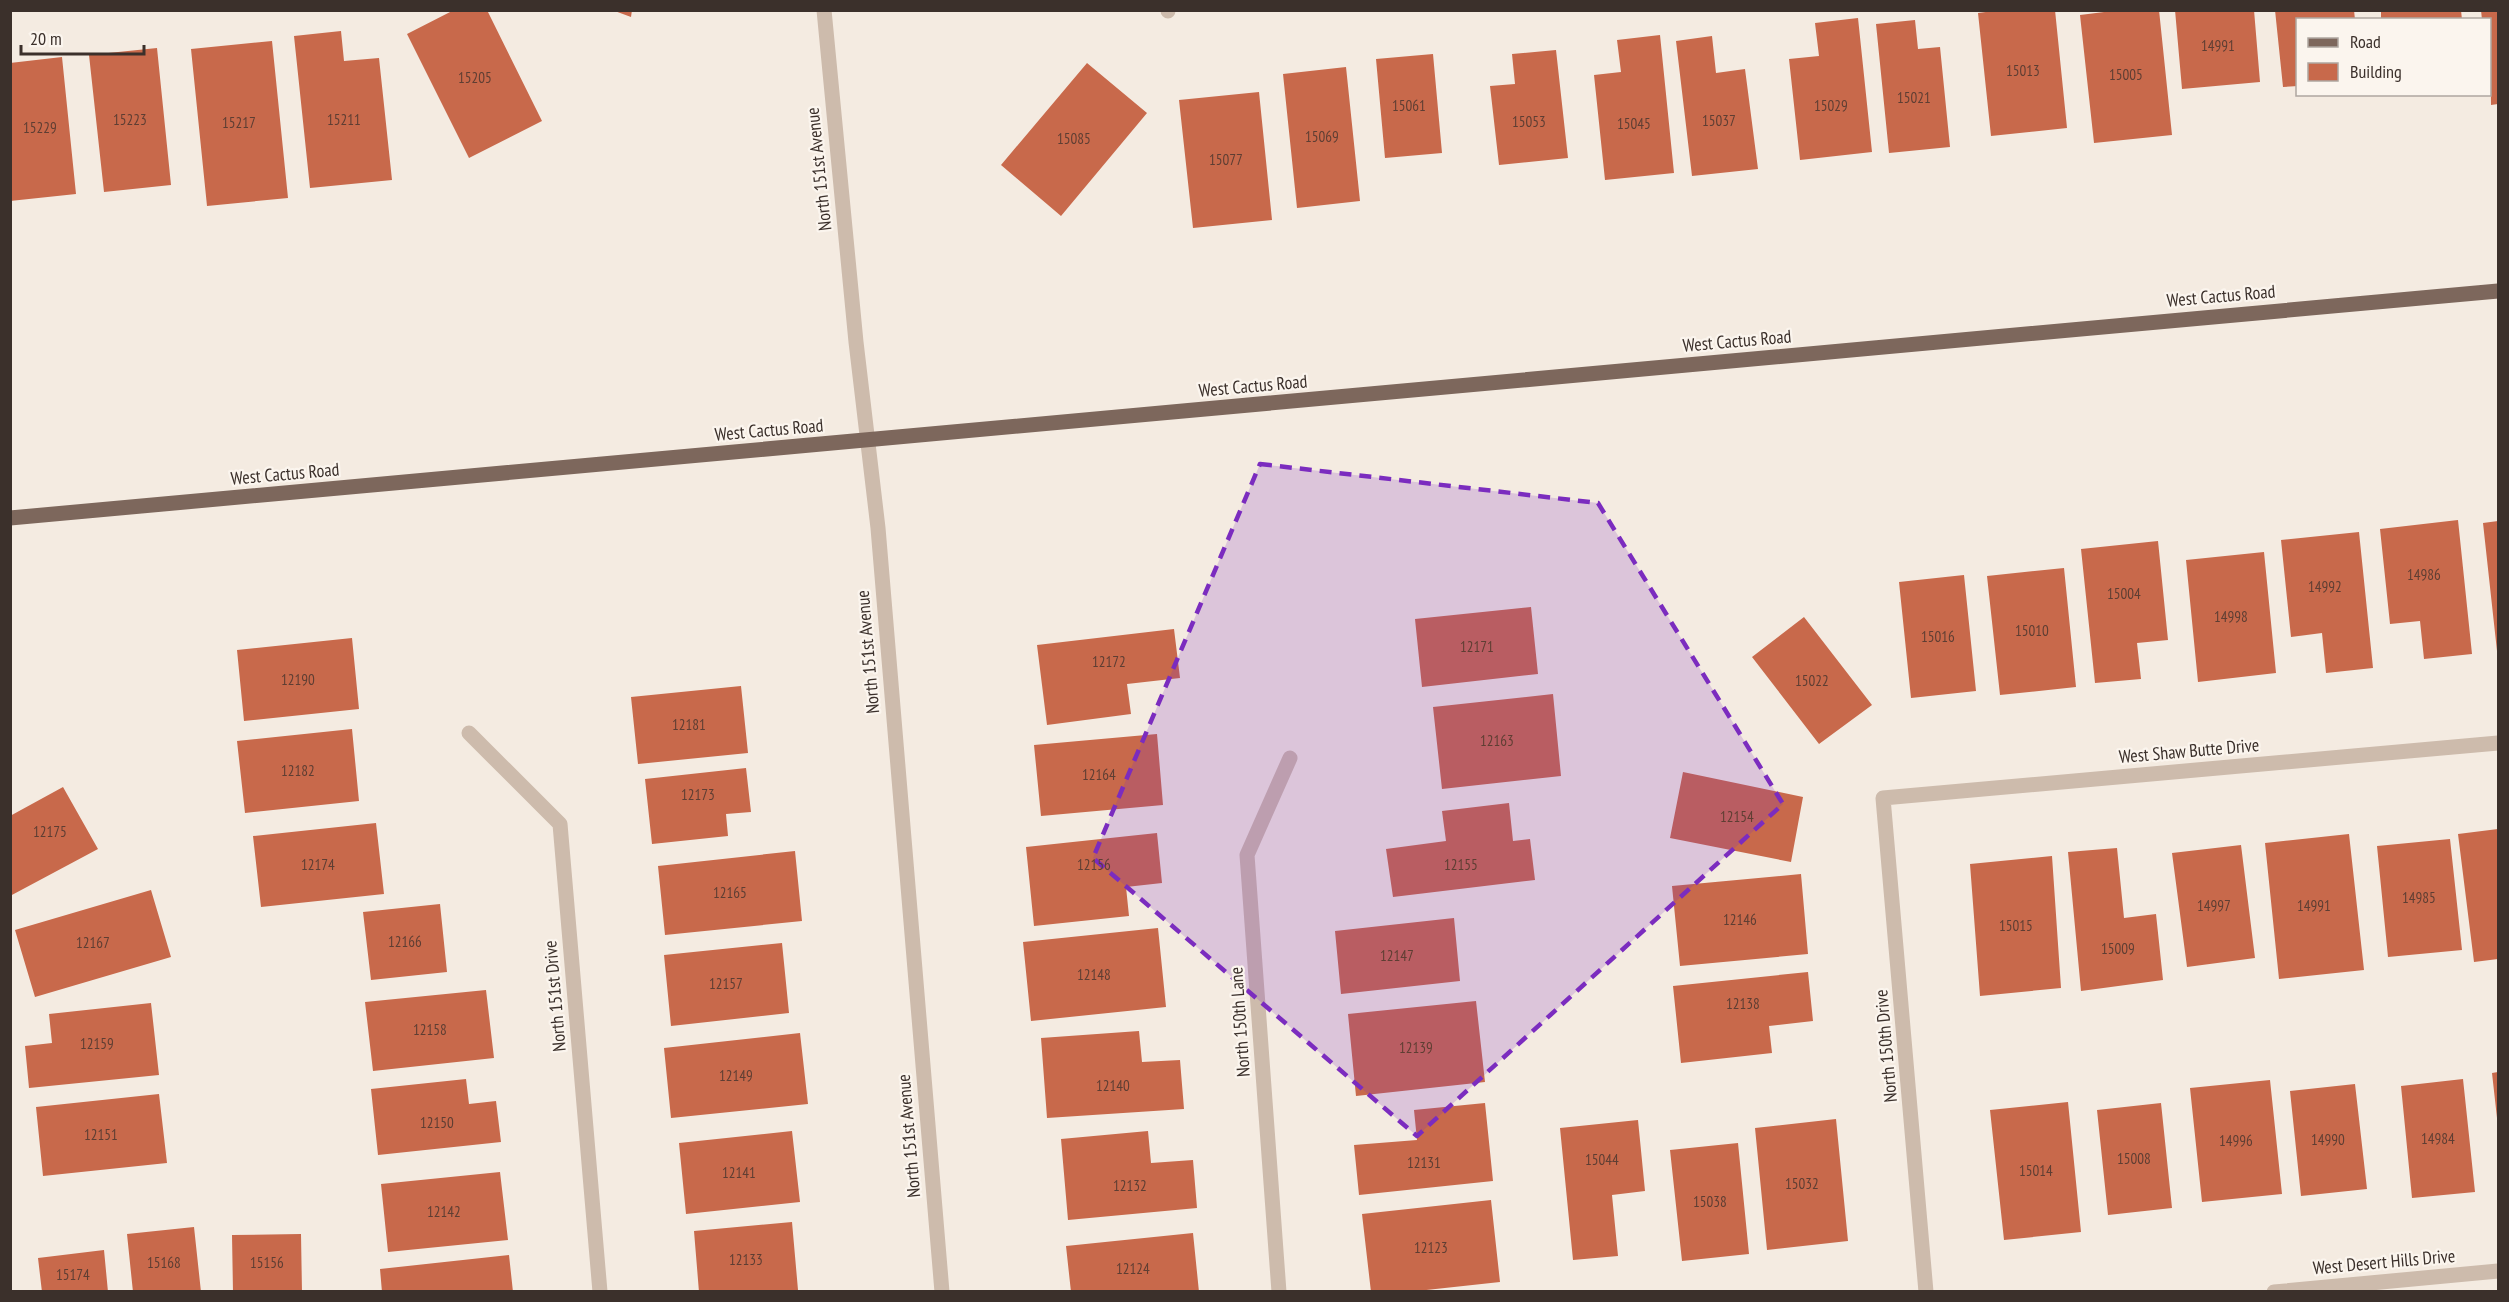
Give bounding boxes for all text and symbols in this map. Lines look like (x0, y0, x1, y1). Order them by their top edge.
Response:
scale bar (21, 18, 144, 56)
legend (2296, 18, 2491, 96)
text: 20 m (30, 27, 62, 50)
text: Road (2350, 30, 2381, 53)
house number: 14991 (2201, 36, 2235, 55)
text: Building (2350, 60, 2402, 83)
house number: 15013 (2006, 61, 2040, 80)
house number: 15005 (2109, 65, 2143, 84)
house number: 15205 (458, 68, 492, 87)
house number: 15021 (1897, 88, 1931, 107)
house number: 15061 (1392, 96, 1426, 115)
house number: 15029 (1814, 96, 1848, 115)
street label: North 151st Avenue (801, 106, 836, 232)
house number: 15223 (113, 110, 147, 129)
house number: 15211 (327, 110, 361, 129)
house number: 15037 (1702, 111, 1736, 130)
house number: 15053 (1512, 112, 1546, 131)
house number: 15217 (222, 113, 256, 132)
house number: 15045 (1617, 114, 1651, 133)
house number: 15229 (23, 118, 57, 137)
house number: 15069 (1305, 127, 1339, 146)
house number: 15085 (1057, 129, 1091, 148)
house number: 15077 (1209, 150, 1243, 169)
street label: West Cactus Road (2166, 279, 2276, 312)
street label: West Cactus Road (1682, 324, 1792, 357)
street label: West Cactus Road (1198, 369, 1308, 402)
street label: West Cactus Road (714, 413, 824, 446)
street label: West Cactus Road (230, 457, 340, 490)
house number: 14986 (2407, 565, 2441, 584)
house number: 14992 (2308, 577, 2342, 596)
house number: 15004 (2107, 584, 2141, 603)
street label: North 151st Avenue (851, 589, 884, 715)
house number: 14998 (2214, 607, 2248, 626)
house number: 15010 (2015, 621, 2049, 640)
house number: 15016 (1921, 627, 1955, 646)
house number: 12171 (1460, 637, 1494, 656)
house number: 12172 (1092, 652, 1126, 671)
house number: 12190 (281, 670, 315, 689)
house number: 15022 (1795, 671, 1829, 690)
house number: 12181 (672, 715, 706, 734)
house number: 12163 (1480, 731, 1514, 750)
street label: West Shaw Butte Drive (2118, 733, 2260, 768)
house number: 12182 (281, 761, 315, 780)
house number: 12164 (1082, 765, 1116, 784)
house number: 12173 (681, 785, 715, 804)
house number: 12154 (1720, 807, 1754, 826)
house number: 12175 (33, 822, 67, 841)
house number: 12174 (301, 855, 335, 874)
house number: 12156 (1077, 855, 1111, 874)
house number: 12155 (1444, 855, 1478, 874)
house number: 12165 (713, 883, 747, 902)
house number: 14985 (2402, 888, 2436, 907)
house number: 14997 (2197, 896, 2231, 915)
house number: 14991 (2297, 896, 2331, 915)
house number: 12146 (1723, 910, 1757, 929)
house number: 15015 (1999, 916, 2033, 935)
house number: 12166 (388, 932, 422, 951)
house number: 12167 (76, 933, 110, 952)
house number: 15009 (2101, 939, 2135, 958)
street label: North 151st Drive (538, 940, 571, 1053)
house number: 12147 (1380, 946, 1414, 965)
house number: 12148 (1077, 965, 1111, 984)
street label: North 150th Lane (1224, 966, 1255, 1078)
house number: 12157 (709, 974, 743, 993)
street label: North 150th Drive (1869, 989, 1902, 1103)
house number: 12138 (1726, 994, 1760, 1013)
house number: 12158 (413, 1020, 447, 1039)
house number: 12159 (80, 1034, 114, 1053)
house number: 12139 (1399, 1038, 1433, 1057)
house number: 12149 (719, 1066, 753, 1085)
street label: North 151st Avenue (892, 1073, 925, 1199)
house number: 12140 (1096, 1076, 1130, 1095)
house number: 12150 (420, 1113, 454, 1132)
house number: 12151 (84, 1125, 118, 1144)
house number: 14984 (2421, 1129, 2455, 1148)
house number: 14990 (2311, 1130, 2345, 1149)
house number: 14996 (2219, 1131, 2253, 1150)
house number: 15008 (2117, 1149, 2151, 1168)
house number: 15044 (1585, 1150, 1619, 1169)
house number: 12131 (1407, 1153, 1441, 1172)
house number: 15014 (2019, 1161, 2053, 1180)
house number: 12141 (722, 1163, 756, 1182)
house number: 15032 (1785, 1174, 1819, 1193)
house number: 12132 (1113, 1176, 1147, 1195)
house number: 15038 (1693, 1192, 1727, 1211)
house number: 12142 (427, 1202, 461, 1221)
house number: 12123 (1414, 1238, 1448, 1257)
street label: West Desert Hills Drive (2312, 1244, 2456, 1279)
house number: 12133 (729, 1250, 763, 1269)
house number: 15168 (147, 1253, 181, 1272)
house number: 15156 (250, 1253, 284, 1272)
house number: 12124 (1116, 1259, 1150, 1278)
house number: 15174 (56, 1265, 90, 1284)

